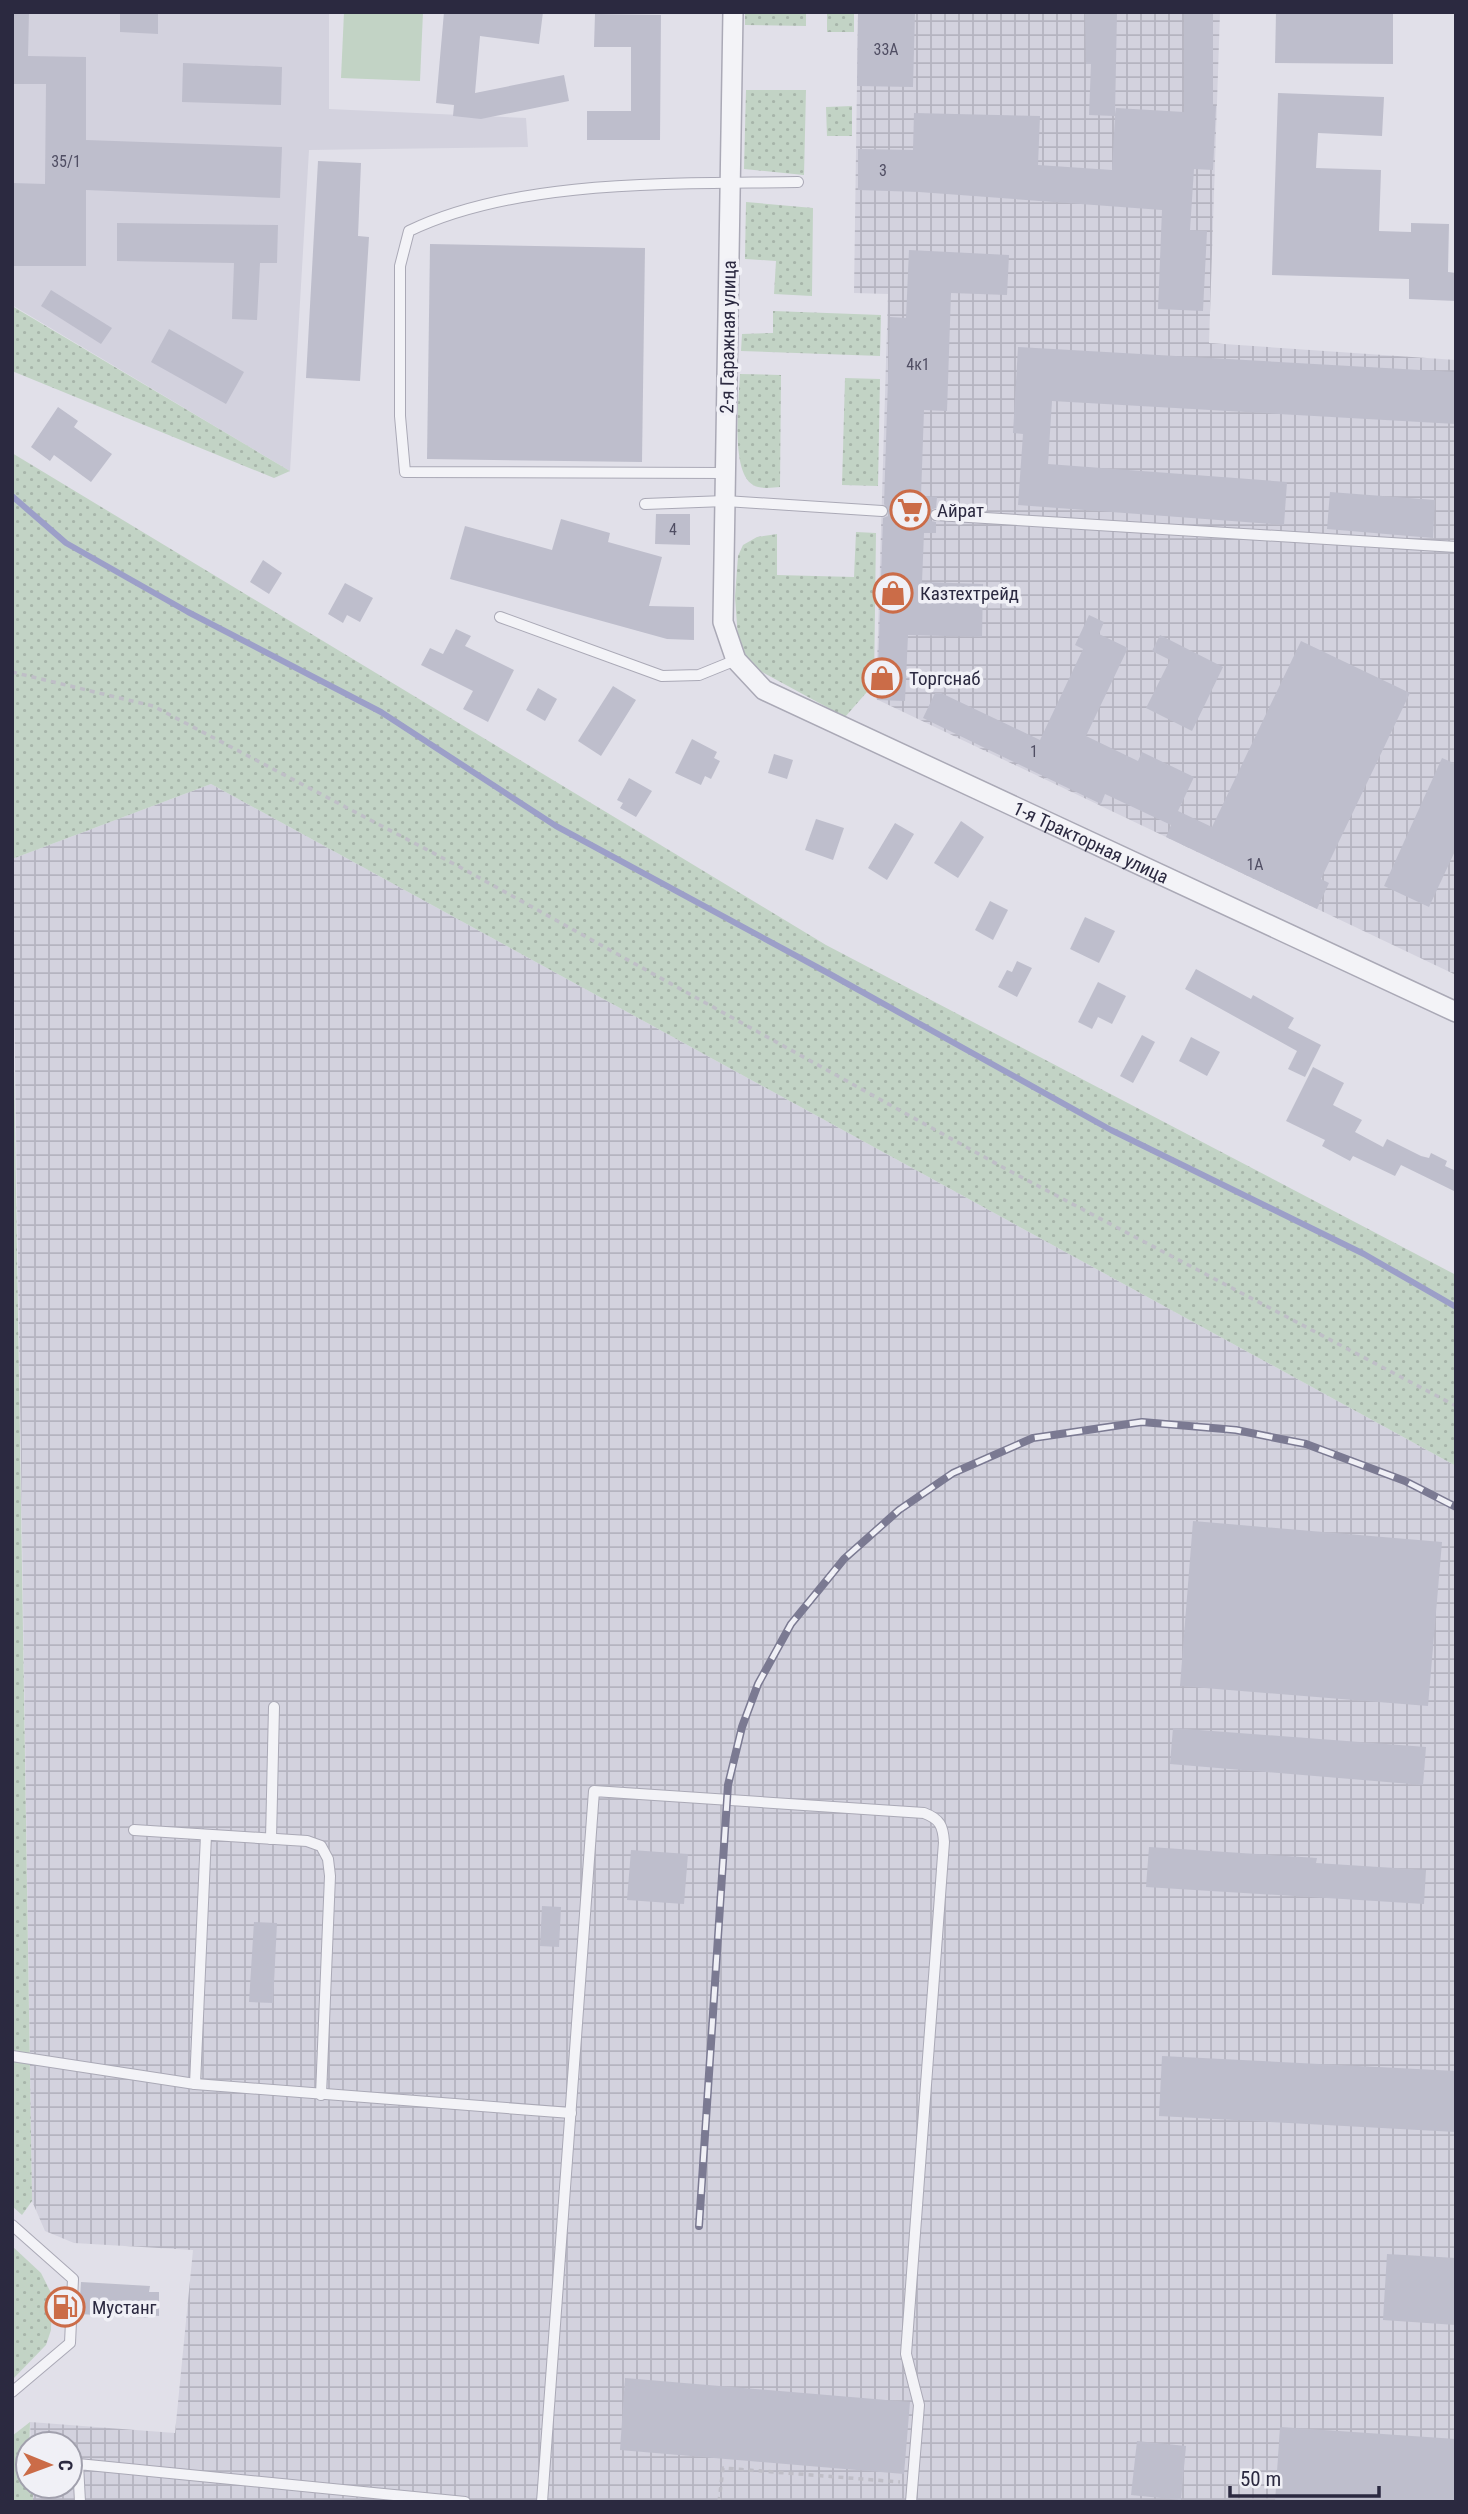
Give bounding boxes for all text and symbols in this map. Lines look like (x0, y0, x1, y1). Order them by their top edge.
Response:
house number: 33А (873, 40, 899, 59)
house number: 35/1 (51, 152, 81, 171)
house number: 3 (879, 161, 887, 180)
street label: 2-я Гаражная улица (715, 260, 741, 414)
house number: 4к1 (906, 355, 930, 374)
supermarket icon: Айрат (889, 489, 931, 531)
place label: Айрат (937, 499, 984, 522)
house number: 4 (669, 520, 677, 539)
shop icon: Казтехтрейд (872, 572, 914, 614)
place label: Казтехтрейд (920, 582, 1019, 605)
shop icon: Торгснаб (861, 657, 903, 699)
place label: Торгснаб (909, 667, 981, 690)
house number: 1 (1030, 742, 1038, 761)
street label: 1-я Тракторная улица (1010, 796, 1172, 888)
house number: 1А (1246, 855, 1264, 874)
fuel station icon: Мустанг (44, 2286, 86, 2328)
place label: Мустанг (92, 2296, 157, 2319)
north arrow (14, 2430, 84, 2500)
scale bar (1230, 2454, 1379, 2498)
text: С (54, 2460, 77, 2471)
text: 50 m (1240, 2467, 1281, 2491)

